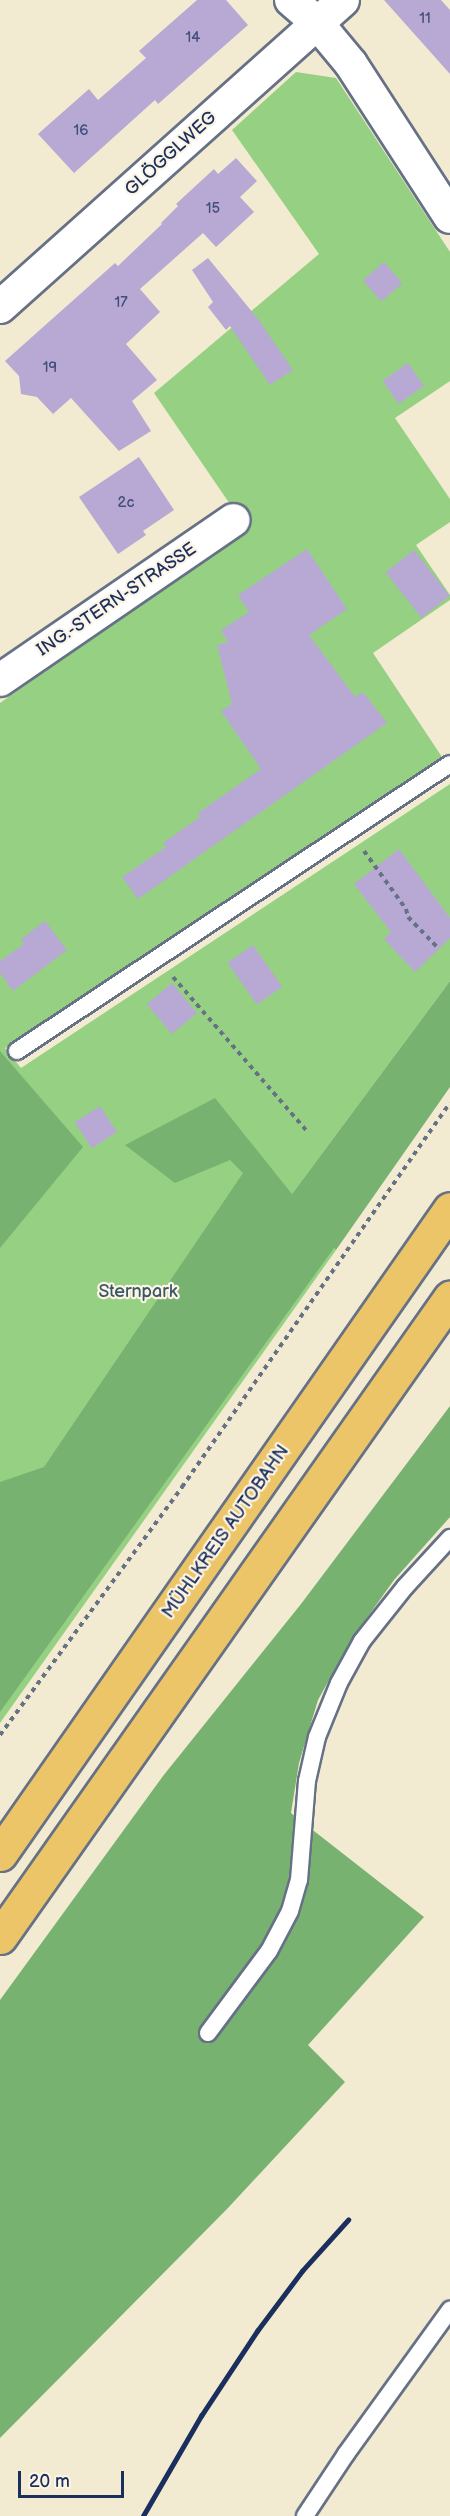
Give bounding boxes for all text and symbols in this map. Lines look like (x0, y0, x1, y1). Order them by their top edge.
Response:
house number: 11 (419, 10, 431, 28)
house number: 14 (186, 29, 200, 47)
street label: GLÖGGLWEG (121, 107, 221, 201)
house number: 16 (74, 122, 88, 140)
house number: 15 (206, 200, 220, 218)
house number: 17 (114, 294, 128, 312)
house number: 19 (43, 359, 57, 377)
house number: 2c (118, 494, 134, 512)
street label: ING.-STERN-STRASSE (33, 539, 201, 661)
park label: Sternpark (98, 1281, 178, 1303)
street label: MÜHLKREIS AUTOBAHN (158, 1441, 294, 1623)
scale bar (21, 2459, 128, 2497)
text: 20 m (29, 2471, 70, 2492)

